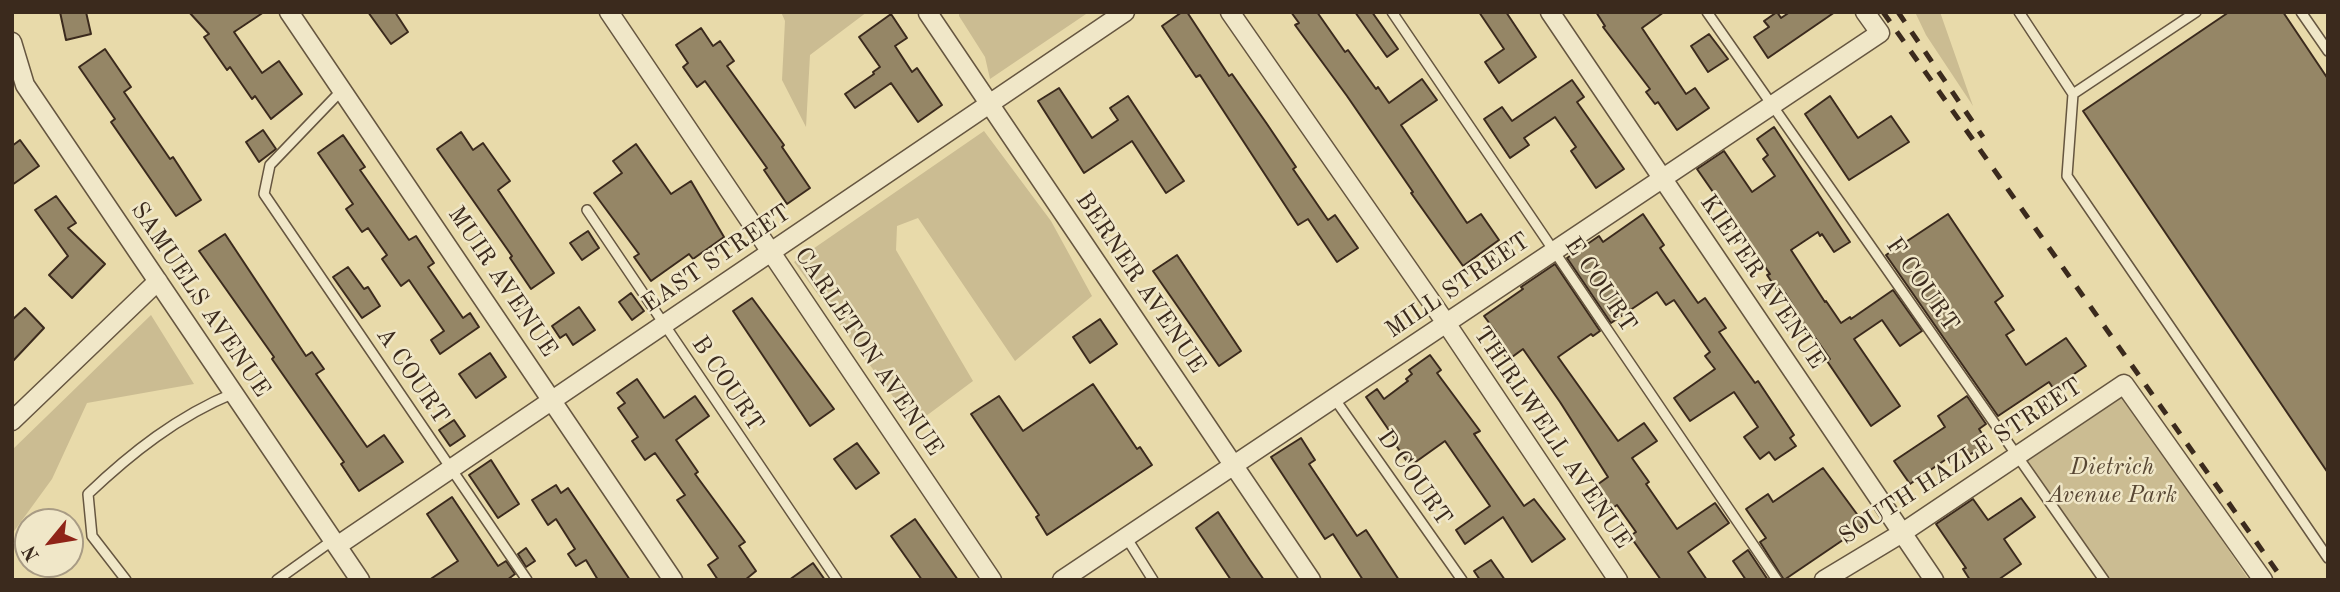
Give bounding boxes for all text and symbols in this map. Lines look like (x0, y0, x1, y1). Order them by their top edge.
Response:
street label: BERNER AVENUE (1069, 187, 1211, 379)
street label: KIEFER AVENUE (1693, 189, 1831, 375)
street label: SAMUELS AVENUE (124, 197, 276, 403)
street label: EAST STREET (637, 199, 797, 319)
street label: MUIR AVENUE (441, 201, 563, 363)
street label: MILL STREET (1380, 227, 1536, 345)
street label: E COURT (1558, 232, 1642, 338)
street label: F COURT (1879, 232, 1965, 338)
street label: CARLETON AVENUE (787, 242, 949, 462)
street label: THIRLWELL AVENUE (1467, 321, 1637, 555)
street label: A COURT (369, 322, 455, 430)
street label: B COURT (685, 331, 769, 437)
street label: SOUTH HAZLE STREET (1834, 373, 2088, 551)
street label: D COURT (1370, 424, 1458, 532)
park label: Dietrich Avenue Park (2047, 454, 2177, 510)
north arrow (14, 508, 84, 578)
text: N (20, 542, 44, 564)

